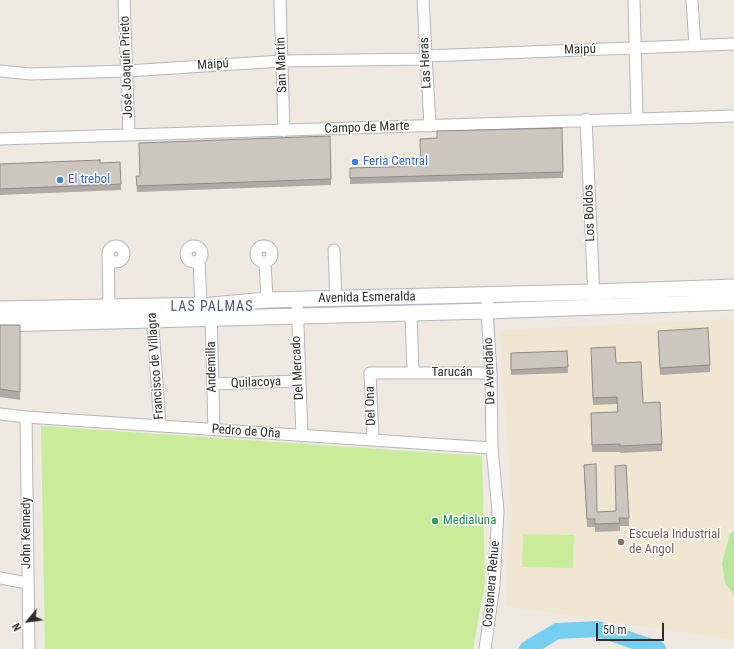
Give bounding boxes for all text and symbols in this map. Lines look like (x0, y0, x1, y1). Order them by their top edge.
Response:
street label: José Joaquín Prieto (117, 16, 137, 118)
street label: San Martín (273, 37, 291, 93)
street label: Las Heras (417, 37, 435, 89)
street label: Maipú (564, 42, 596, 58)
street label: Maipú (197, 56, 229, 74)
street label: Campo de Marte (324, 119, 410, 137)
place label: Feria Central (363, 154, 428, 170)
marker: Feria Central (350, 157, 360, 167)
place label: El trebol (68, 172, 110, 188)
marker: El trebol (55, 175, 65, 185)
street label: Los Boldos (581, 184, 599, 242)
street label: Avenida Esmeralda (318, 289, 416, 307)
district label: LAS PALMAS (171, 299, 253, 315)
street label: Francisco de Villagra (144, 312, 168, 420)
street label: Del Mercado (289, 335, 307, 401)
street label: De Avendaño (481, 337, 499, 405)
street label: Andemilla (204, 341, 220, 393)
street label: Tarucán (431, 365, 473, 381)
street label: Quilacoya (231, 374, 281, 392)
street label: Del Ona (363, 386, 379, 426)
street label: Pedro de Oña (211, 422, 281, 442)
street label: John Kennedy (19, 497, 35, 569)
place label: Medialuna (443, 513, 496, 529)
marker: Medialuna (430, 516, 440, 526)
place label: Escuela Industrial de Angol (629, 527, 720, 558)
marker: Escuela Industrial de Angol (616, 537, 626, 547)
street label: Costanera Rehue (480, 540, 504, 628)
north arrow (8, 601, 48, 641)
scale bar (598, 615, 666, 641)
text: N (10, 621, 24, 633)
text: 50 m (603, 623, 627, 637)

